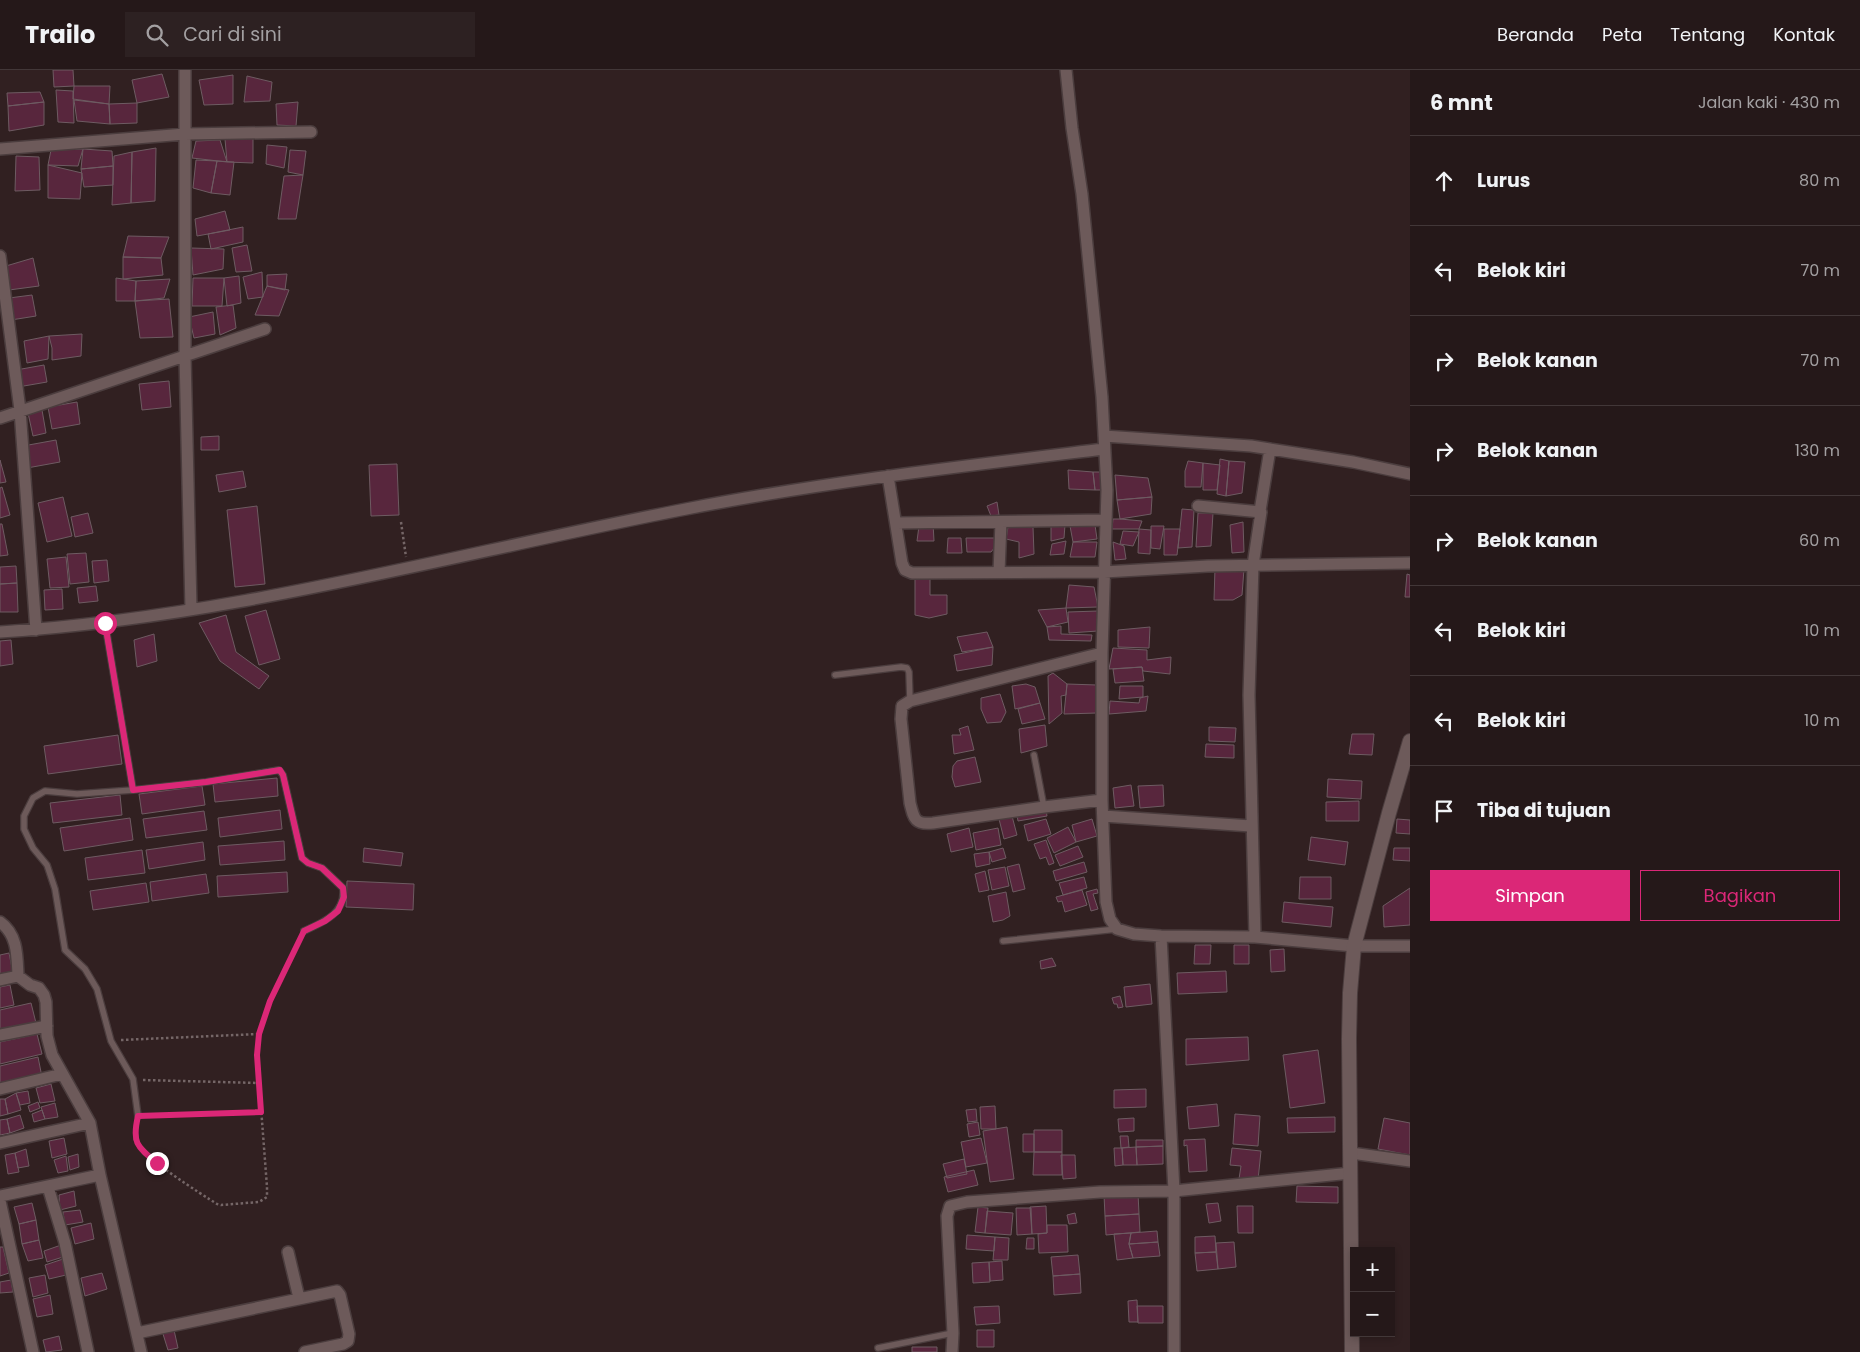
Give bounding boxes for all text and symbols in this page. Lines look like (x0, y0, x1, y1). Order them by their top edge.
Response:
search box (125, 12, 475, 57)
text: Trailo (25, 18, 95, 51)
icon: search (143, 21, 171, 49)
text: Cari di sini (183, 21, 282, 48)
text: Beranda (1497, 22, 1574, 47)
text: Peta (1602, 22, 1642, 47)
text: Tentang (1670, 22, 1745, 47)
text: Kontak (1773, 22, 1835, 47)
text: 6 mnt (1430, 88, 1493, 117)
text: Jalan kaki · 430 m (1698, 91, 1840, 114)
icon: ahead (1430, 167, 1458, 195)
text: Lurus (1477, 167, 1530, 194)
text: 80 m (1799, 169, 1840, 192)
icon: left (1430, 257, 1458, 285)
text: Belok kiri (1477, 257, 1566, 284)
text: 70 m (1800, 259, 1840, 282)
icon: right (1430, 347, 1458, 375)
text: Belok kanan (1477, 347, 1598, 374)
text: 70 m (1800, 349, 1840, 372)
icon: right (1430, 437, 1458, 465)
text: Belok kanan (1477, 437, 1598, 464)
text: 130 m (1795, 439, 1840, 462)
icon: right (1430, 527, 1458, 555)
text: Belok kanan (1477, 527, 1598, 554)
text: 60 m (1799, 529, 1840, 552)
route start (94, 612, 117, 635)
icon: left (1430, 617, 1458, 645)
text: Belok kiri (1477, 617, 1566, 644)
text: 10 m (1804, 619, 1840, 642)
icon: left (1430, 707, 1458, 735)
text: Belok kiri (1477, 707, 1566, 734)
text: 10 m (1804, 709, 1840, 732)
icon: arrive (1430, 797, 1458, 825)
text: Tiba di tujuan (1477, 797, 1611, 824)
button: Simpan (1430, 870, 1630, 921)
button: Bagikan (1640, 870, 1840, 921)
route end (146, 1152, 169, 1175)
map controls (1350, 1247, 1395, 1337)
button: + (1350, 1247, 1395, 1292)
button: − (1350, 1292, 1395, 1337)

